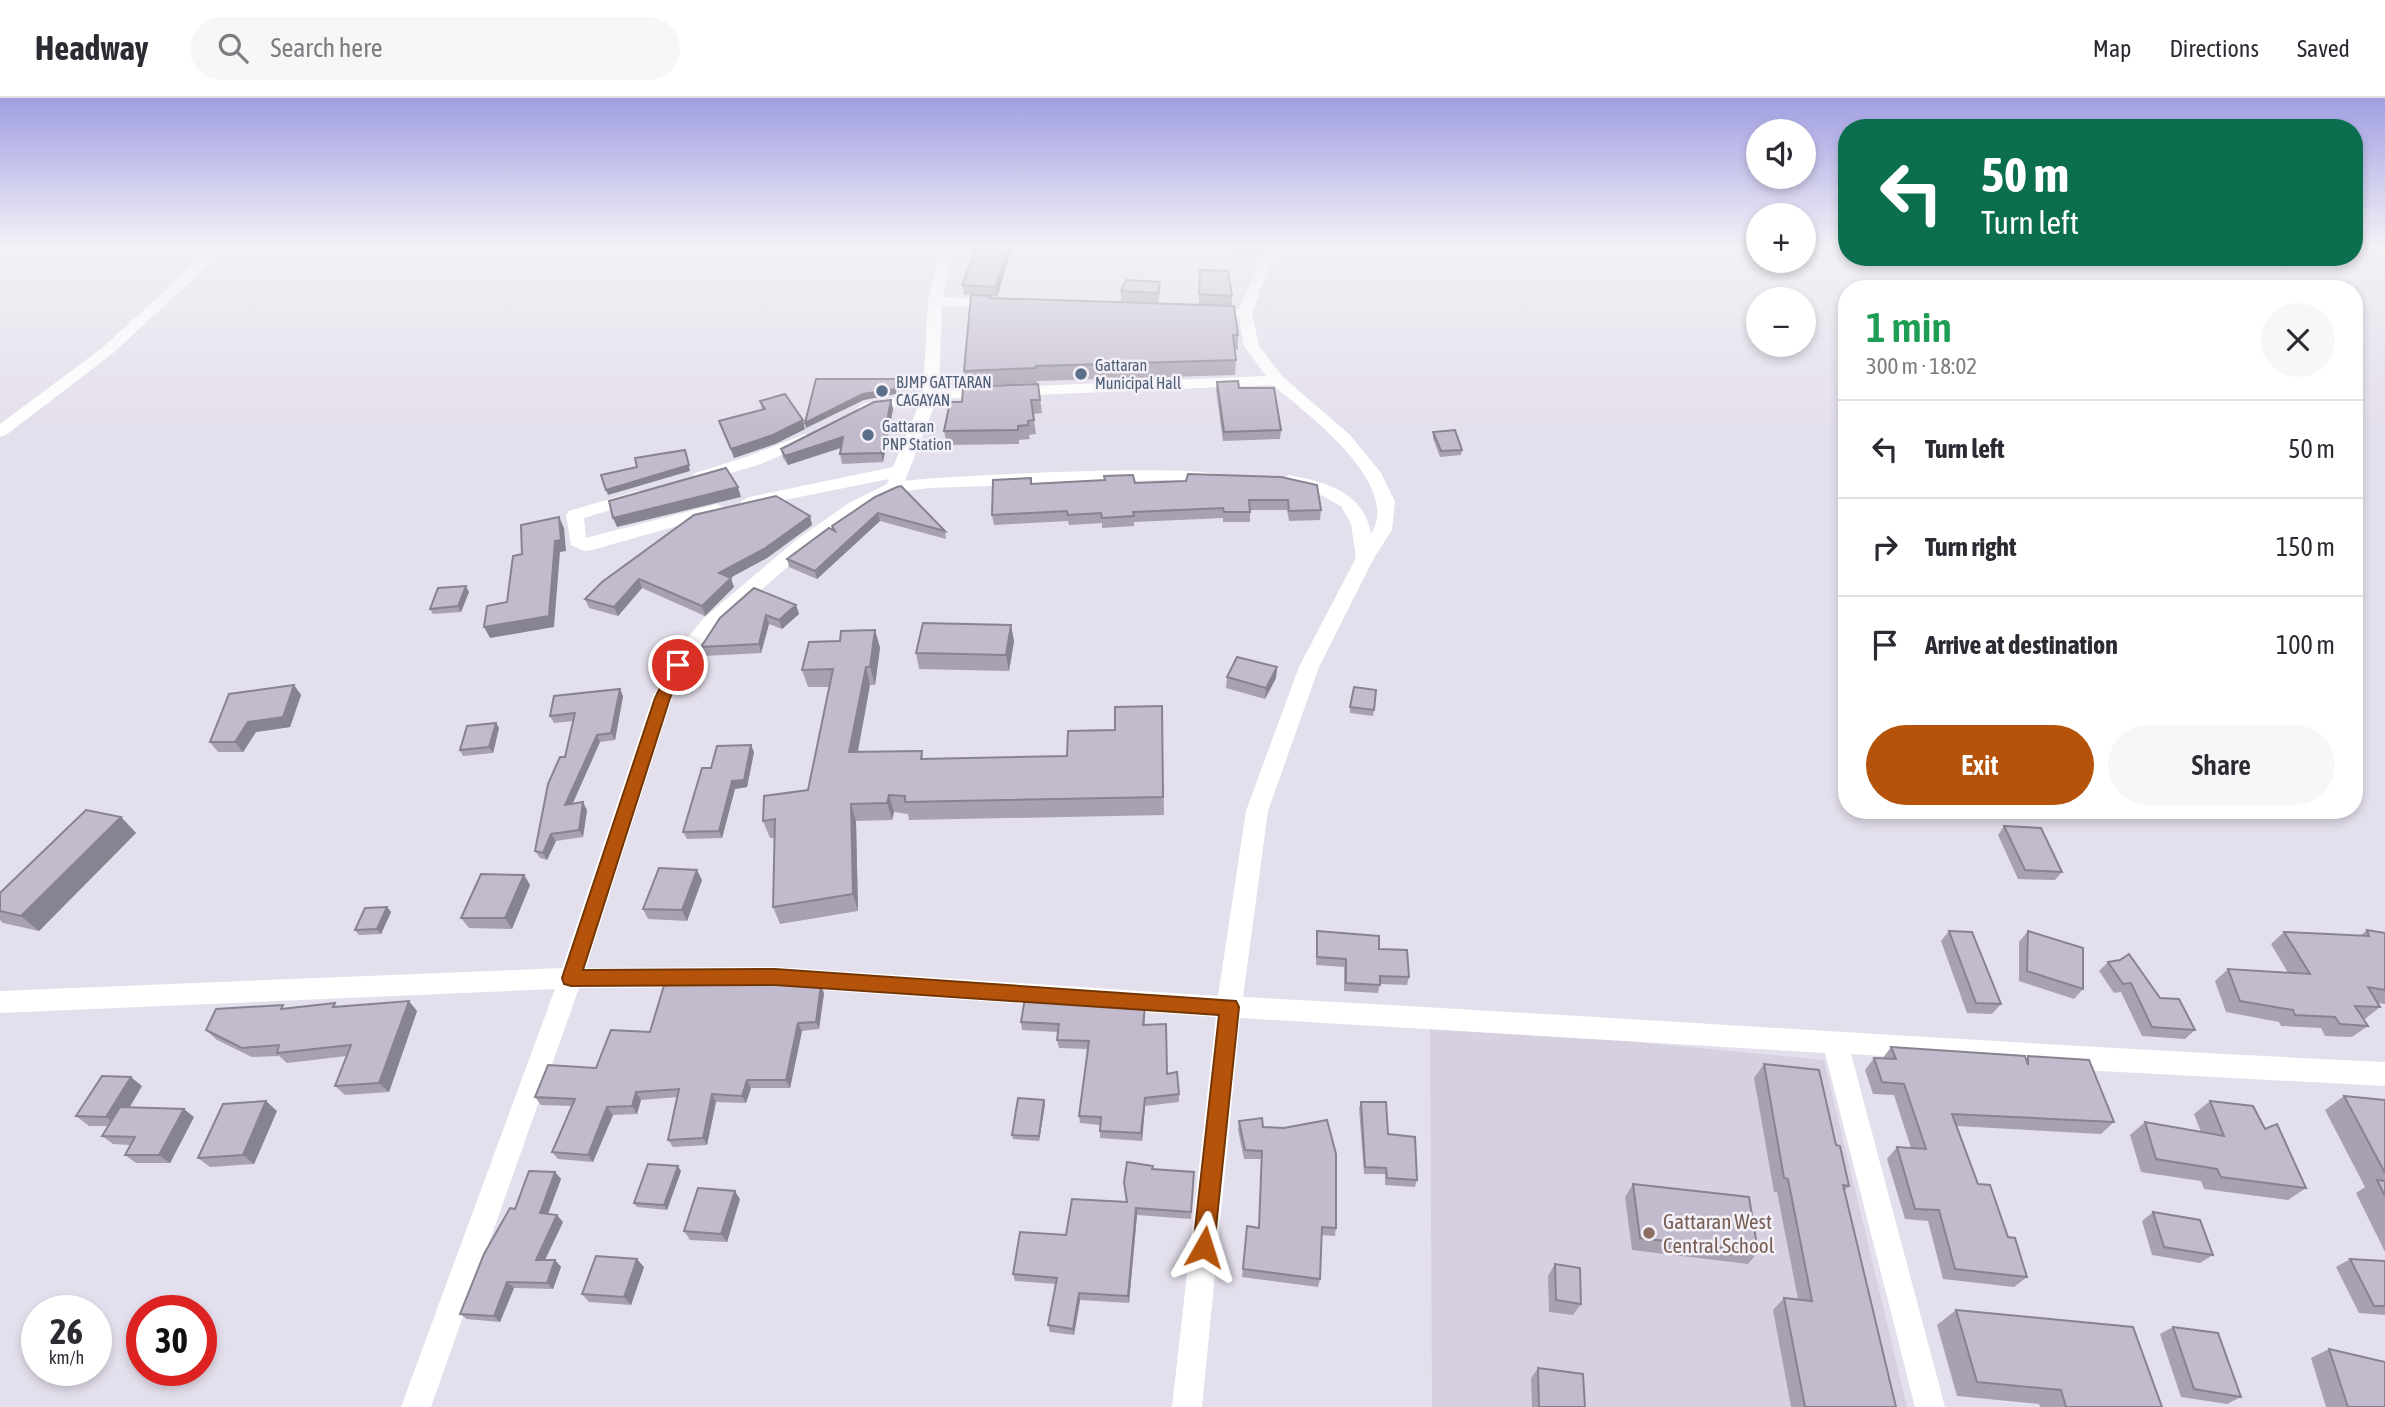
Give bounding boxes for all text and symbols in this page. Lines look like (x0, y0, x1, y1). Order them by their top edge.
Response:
search box (190, 17, 680, 80)
text: Headway (35, 29, 148, 67)
icon: search (214, 29, 252, 67)
text: Search here (270, 33, 383, 63)
text: Map (2093, 35, 2131, 62)
text: Directions (2169, 35, 2259, 62)
text: Saved (2297, 35, 2350, 62)
map controls (1746, 119, 1816, 357)
button: sound (1746, 119, 1816, 189)
text: 50 m (1981, 146, 2069, 202)
icon: left (1866, 147, 1957, 238)
button: + (1746, 203, 1816, 273)
text: Turn left (1981, 204, 2079, 241)
button: − (1746, 287, 1816, 357)
text: 1 min (1866, 303, 1952, 351)
button: close (2261, 303, 2335, 377)
text: 300 m · 18:02 (1866, 353, 1977, 379)
place label: Gattaran Municipal Hall (1095, 356, 1182, 393)
marker: Gattaran Municipal Hall (1073, 366, 1089, 382)
place label: BJMP GATTARAN CAGAYAN (896, 373, 992, 409)
marker: BJMP GATTARAN CAGAYAN (874, 383, 890, 399)
place label: Gattaran PNP Station (882, 417, 952, 453)
marker: Gattaran PNP Station (860, 427, 876, 443)
icon: left (1866, 430, 1904, 468)
text: Turn left (1925, 434, 2005, 464)
text: 50 m (2288, 434, 2335, 464)
icon: right (1866, 528, 1904, 566)
text: Turn right (1925, 532, 2016, 562)
text: 150 m (2276, 532, 2335, 562)
icon: arrive (1866, 626, 1904, 664)
text: Arrive at destination (1925, 630, 2118, 660)
text: 100 m (2276, 630, 2335, 660)
pin (648, 635, 708, 695)
icon: arrive (659, 646, 697, 684)
button: Exit (1866, 725, 2094, 805)
button: Share (2108, 725, 2335, 805)
place label: Gattaran West Central School (1663, 1209, 1775, 1257)
position arrow (1167, 1210, 1241, 1284)
marker: Gattaran West Central School (1641, 1225, 1657, 1241)
speed limit sign: 30 (126, 1295, 217, 1386)
text: 26 (50, 1311, 83, 1351)
text: km/h (49, 1347, 84, 1368)

